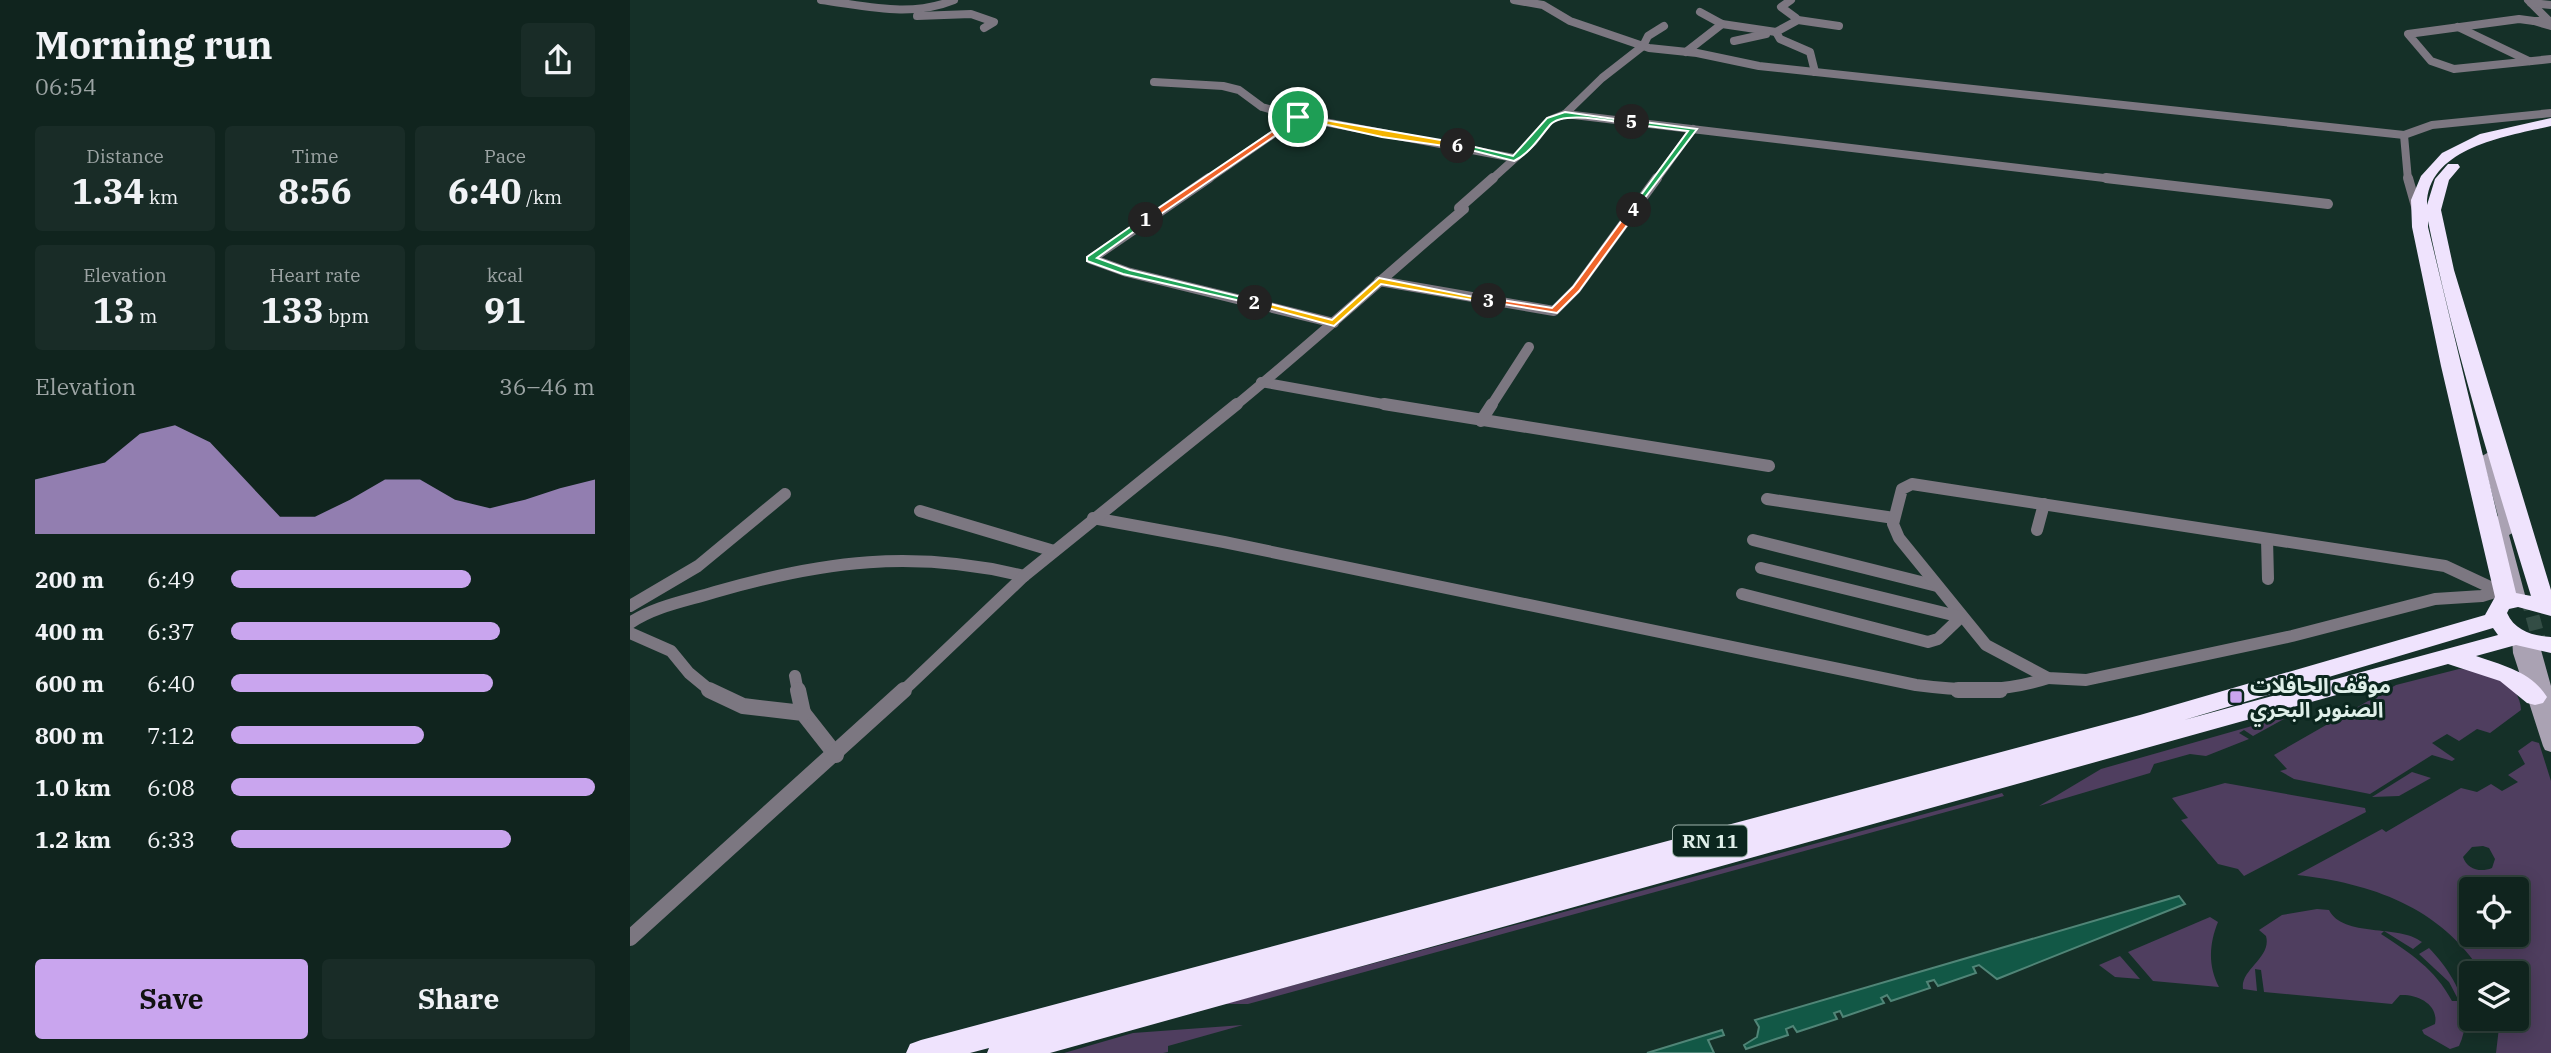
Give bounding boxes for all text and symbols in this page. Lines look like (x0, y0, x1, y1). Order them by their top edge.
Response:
text: Morning run (35, 20, 273, 69)
button: share (521, 23, 595, 97)
text: 06:54 (35, 71, 97, 101)
pin (1268, 87, 1328, 147)
icon: arrive (1279, 98, 1317, 136)
pin: 5 (1614, 104, 1650, 140)
text: 5 (1626, 109, 1637, 133)
pin: 6 (1440, 128, 1476, 164)
text: 6 (1452, 133, 1463, 157)
text: Distance (86, 144, 164, 168)
text: Time (292, 144, 338, 168)
text: Pace (484, 144, 526, 168)
text: 1.34 (72, 168, 145, 214)
text: 8:56 (278, 168, 352, 214)
text: 6:40 (448, 168, 522, 214)
text: km (145, 185, 178, 209)
text: /km (522, 185, 562, 209)
pin: 4 (1616, 192, 1651, 228)
text: 4 (1628, 197, 1639, 221)
pin: 1 (1128, 202, 1164, 238)
text: 1 (1140, 207, 1151, 231)
text: Elevation (83, 263, 167, 287)
text: Heart rate (270, 263, 360, 287)
text: kcal (487, 263, 523, 287)
pin: 3 (1472, 284, 1506, 318)
pin: 2 (1238, 286, 1272, 320)
text: 13 (93, 287, 135, 333)
text: 133 (261, 287, 324, 333)
text: 91 (484, 287, 526, 333)
text: 3 (1483, 288, 1494, 312)
text: 2 (1249, 290, 1260, 314)
text: m (135, 304, 157, 328)
text: bpm (324, 304, 369, 328)
text: Elevation (35, 371, 136, 401)
text: 36–46 m (499, 371, 595, 401)
text: 200 m (35, 564, 104, 594)
text: 6:49 (147, 564, 195, 594)
text: 400 m (35, 616, 104, 646)
text: 6:37 (147, 616, 195, 646)
text: 600 m (35, 668, 104, 698)
text: 6:40 (147, 668, 195, 698)
place label: موقف الحافلات الصنوبر البحري (2250, 671, 2391, 727)
marker: موقف الحافلات الصنوبر البحري (2228, 689, 2244, 705)
text: 800 m (35, 720, 104, 750)
text: 7:12 (147, 720, 195, 750)
text: 1.0 km (35, 772, 111, 802)
text: 6:08 (147, 772, 195, 802)
text: 1.2 km (35, 824, 111, 854)
text: 6:33 (147, 824, 195, 854)
road number: RN 11 (1673, 826, 1747, 856)
map controls (2459, 877, 2529, 1031)
button: locate (2459, 877, 2529, 947)
button: Save (35, 959, 308, 1039)
button: Share (322, 959, 595, 1039)
button: layers (2459, 961, 2529, 1031)

